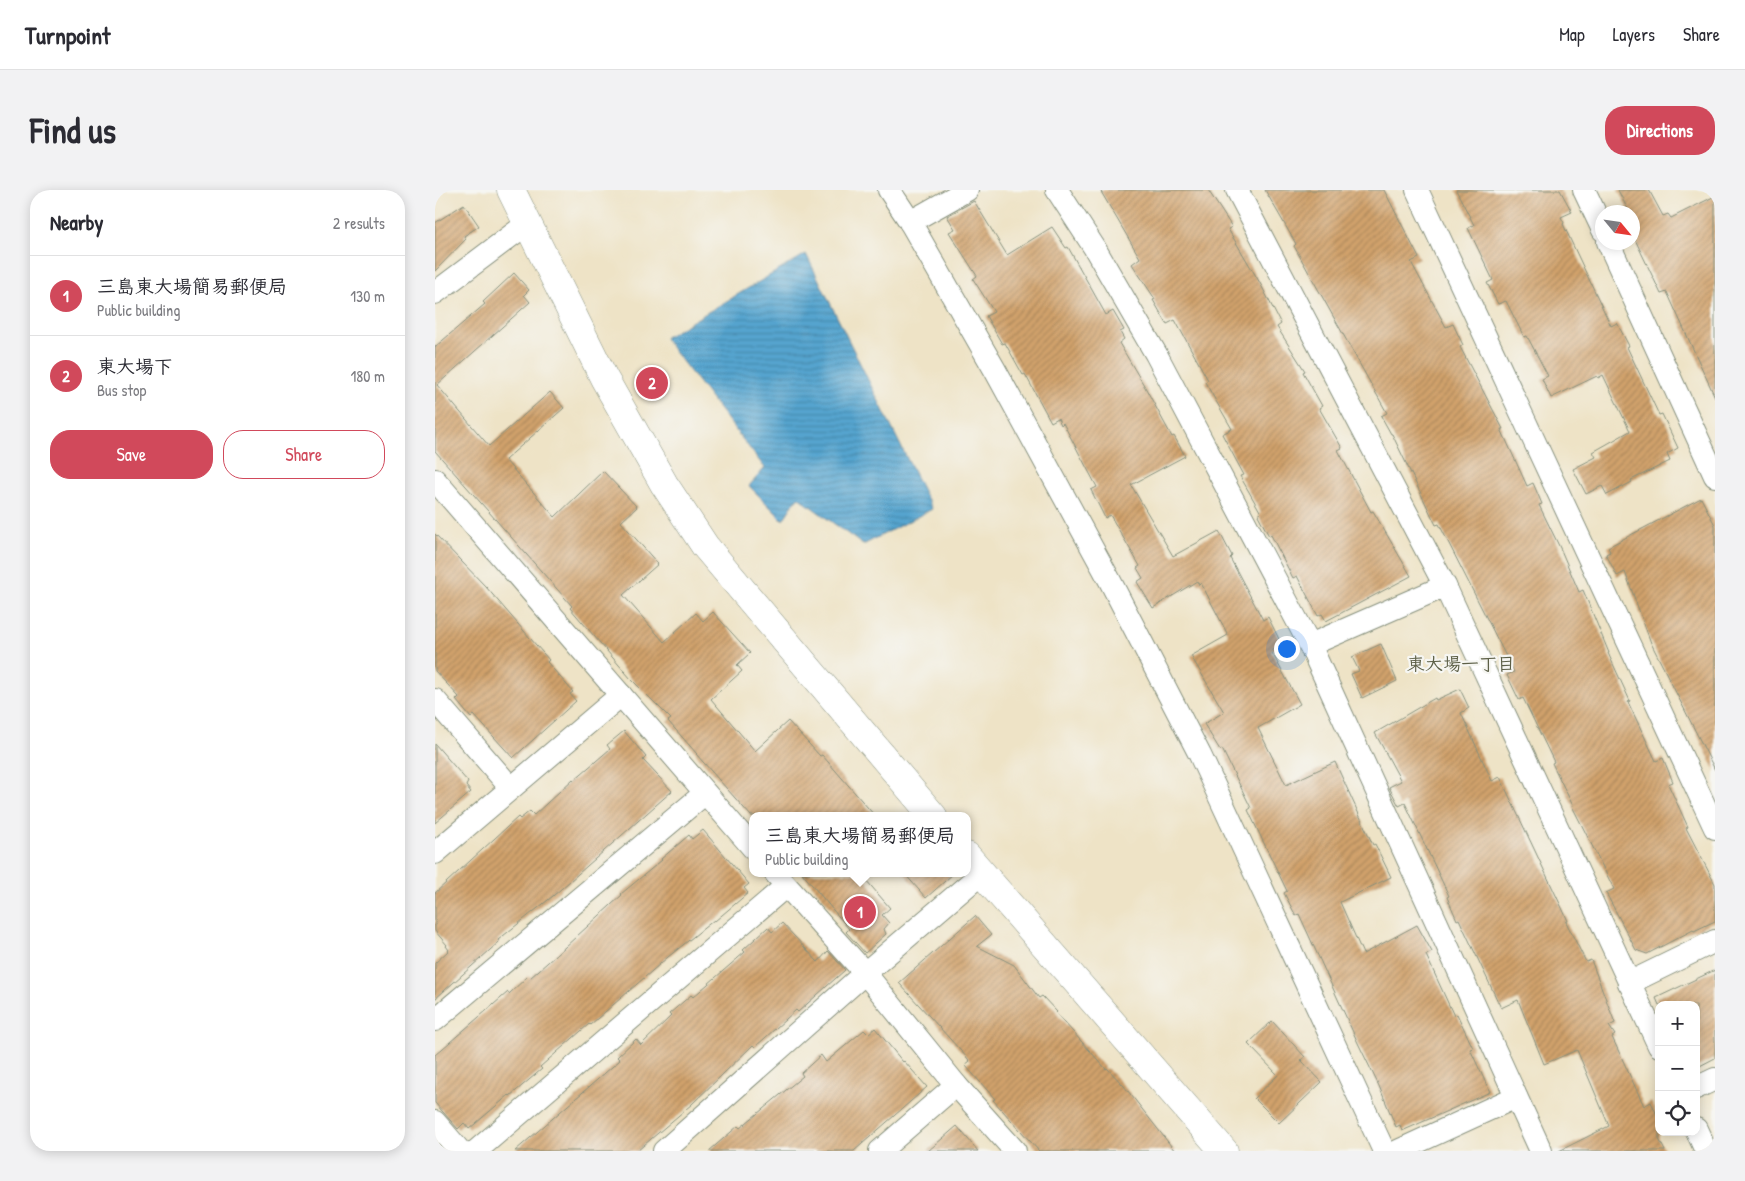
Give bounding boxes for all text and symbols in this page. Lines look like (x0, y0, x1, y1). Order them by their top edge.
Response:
text: Turnpoint (25, 19, 110, 51)
text: Map (1559, 22, 1585, 47)
text: Layers (1613, 22, 1655, 47)
text: Share (1683, 22, 1720, 47)
button: Directions (1605, 106, 1715, 155)
text: Find us (30, 107, 116, 154)
north arrow (1595, 205, 1640, 250)
text: Nearby (50, 208, 103, 237)
text: 2 results (333, 212, 385, 234)
text: 三島東大場簡易郵便局 (97, 273, 287, 299)
text: 1 (63, 285, 69, 307)
text: 130 m (350, 285, 385, 307)
text: Public building (97, 299, 180, 321)
text: 東大場下 (97, 353, 173, 379)
pin: 2 (636, 364, 668, 402)
text: 2 (62, 365, 70, 387)
text: 180 m (351, 365, 385, 387)
text: Bus stop (97, 379, 146, 401)
button: Save (50, 430, 213, 479)
button: Share (223, 430, 385, 479)
your location (1274, 636, 1300, 662)
district label: 東大場一丁目 (1407, 651, 1515, 676)
popup (749, 812, 971, 877)
text: 三島東大場簡易郵便局 (765, 822, 955, 848)
text: Public building (765, 848, 848, 870)
pin: 1 (844, 893, 876, 931)
map controls (1655, 1001, 1700, 1136)
button: + (1655, 1001, 1700, 1046)
button: − (1655, 1046, 1700, 1091)
button: locate (1655, 1091, 1700, 1136)

